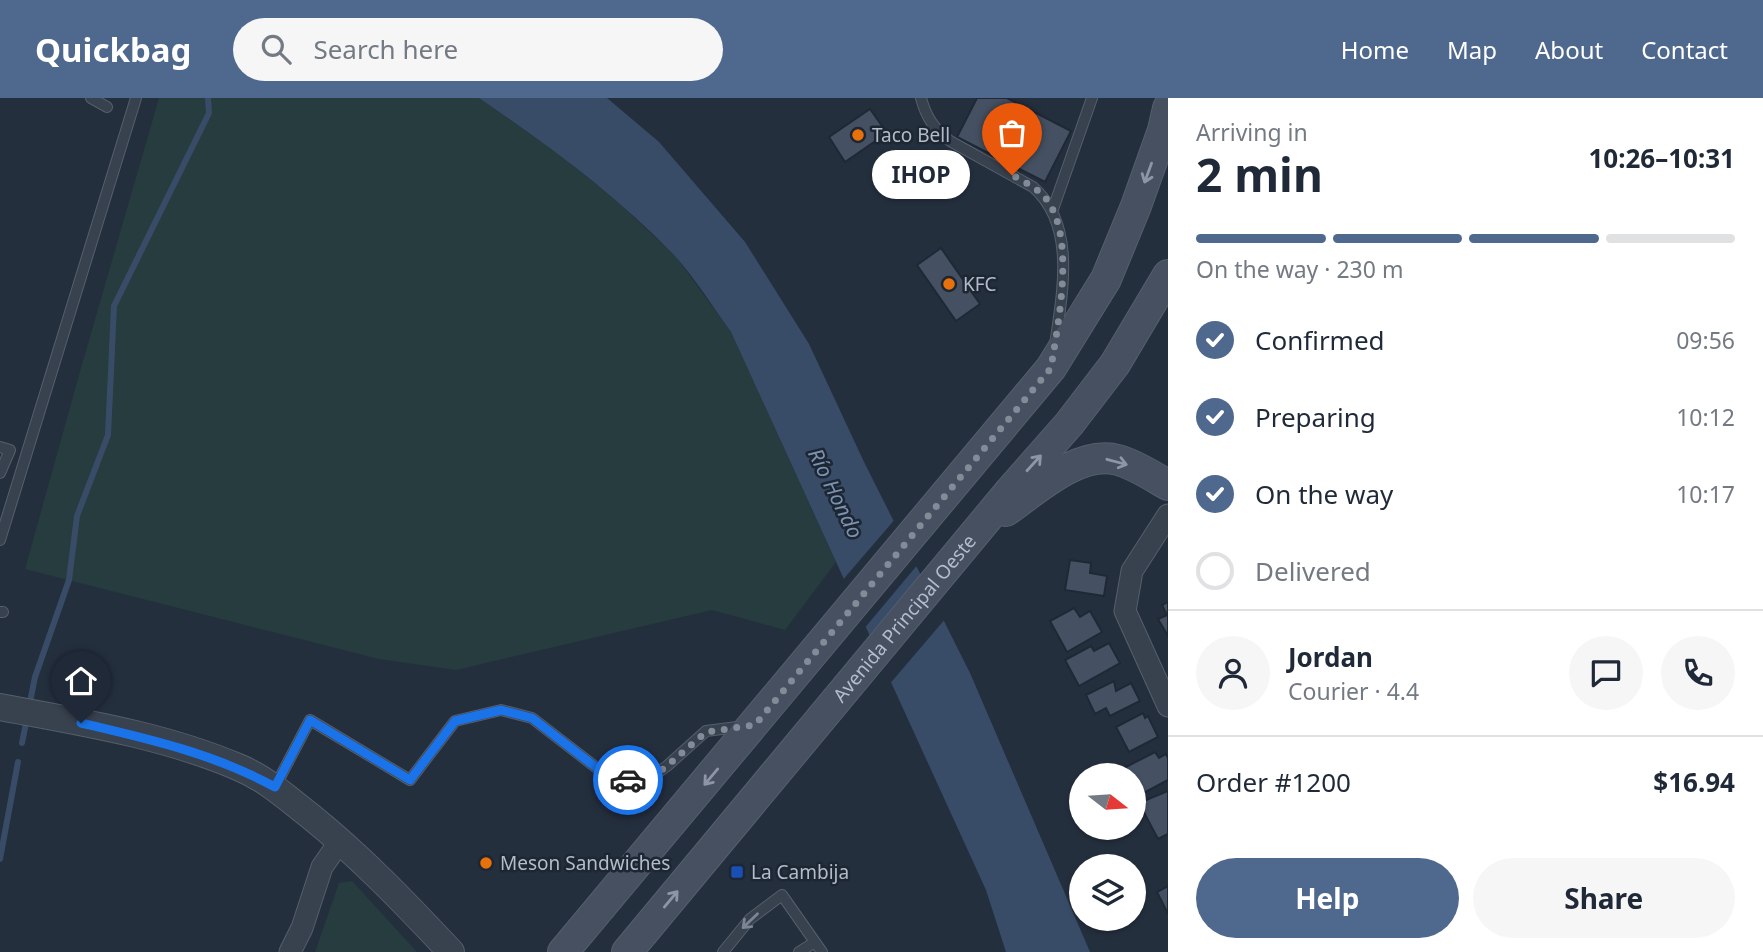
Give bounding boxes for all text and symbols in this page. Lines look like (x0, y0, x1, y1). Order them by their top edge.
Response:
search box (233, 18, 723, 81)
text: Quickbag (35, 27, 191, 72)
icon: search (257, 30, 295, 68)
text: Search here (313, 31, 458, 67)
text: Home (1341, 33, 1409, 66)
text: Map (1447, 33, 1497, 66)
text: About (1535, 33, 1603, 66)
text: Contact (1641, 33, 1728, 66)
pin (982, 103, 1042, 175)
icon: bag (993, 114, 1031, 152)
text: Arriving in (1196, 116, 1308, 148)
place label: Taco Bell (872, 122, 950, 148)
marker: Taco Bell (850, 127, 866, 143)
text: 10:26–10:31 (1588, 140, 1735, 176)
text: 2 min (1196, 143, 1323, 205)
callout: IHOP (872, 150, 970, 200)
text: IHOP (891, 158, 951, 190)
one-way arrow (1141, 161, 1153, 183)
text: On the way · 230 m (1196, 253, 1403, 285)
place label: KFC (963, 271, 997, 297)
marker: KFC (941, 276, 957, 292)
icon: check (1196, 321, 1234, 359)
text: Confirmed (1255, 322, 1385, 358)
text: 09:56 (1676, 324, 1735, 356)
icon: check (1196, 398, 1234, 436)
text: Preparing (1255, 399, 1376, 435)
text: 10:12 (1676, 401, 1735, 433)
water label: Río Hondo (802, 443, 870, 543)
one-way arrow (1026, 455, 1043, 472)
one-way arrow (1106, 456, 1128, 469)
icon: check (1196, 475, 1234, 513)
text: On the way (1255, 476, 1393, 512)
text: 10:17 (1676, 478, 1735, 510)
street label: Avenida Principal Oeste (827, 529, 982, 708)
text: Delivered (1255, 553, 1371, 589)
button: person (1196, 636, 1270, 710)
button: chat (1569, 636, 1643, 710)
button: phone (1661, 636, 1735, 710)
text: Jordan (1288, 639, 1373, 675)
pin (51, 651, 111, 723)
icon: home (62, 662, 100, 700)
text: Courier · 4.4 (1288, 675, 1419, 707)
courier (593, 745, 663, 815)
icon: car (609, 761, 647, 799)
north arrow (1069, 763, 1146, 840)
map controls (1069, 763, 1146, 931)
text: Order #1200 (1196, 764, 1351, 800)
text: $16.94 (1653, 764, 1735, 800)
one-way arrow (703, 768, 719, 786)
place label: Meson Sandwiches (500, 850, 670, 876)
button: layers (1069, 854, 1146, 931)
marker: Meson Sandwiches (478, 855, 494, 871)
button: Help (1196, 858, 1459, 938)
button: Share (1473, 858, 1735, 938)
place label: La Cambija (751, 859, 849, 885)
marker: La Cambija (729, 864, 745, 880)
one-way arrow (663, 891, 678, 909)
one-way arrow (742, 912, 759, 929)

